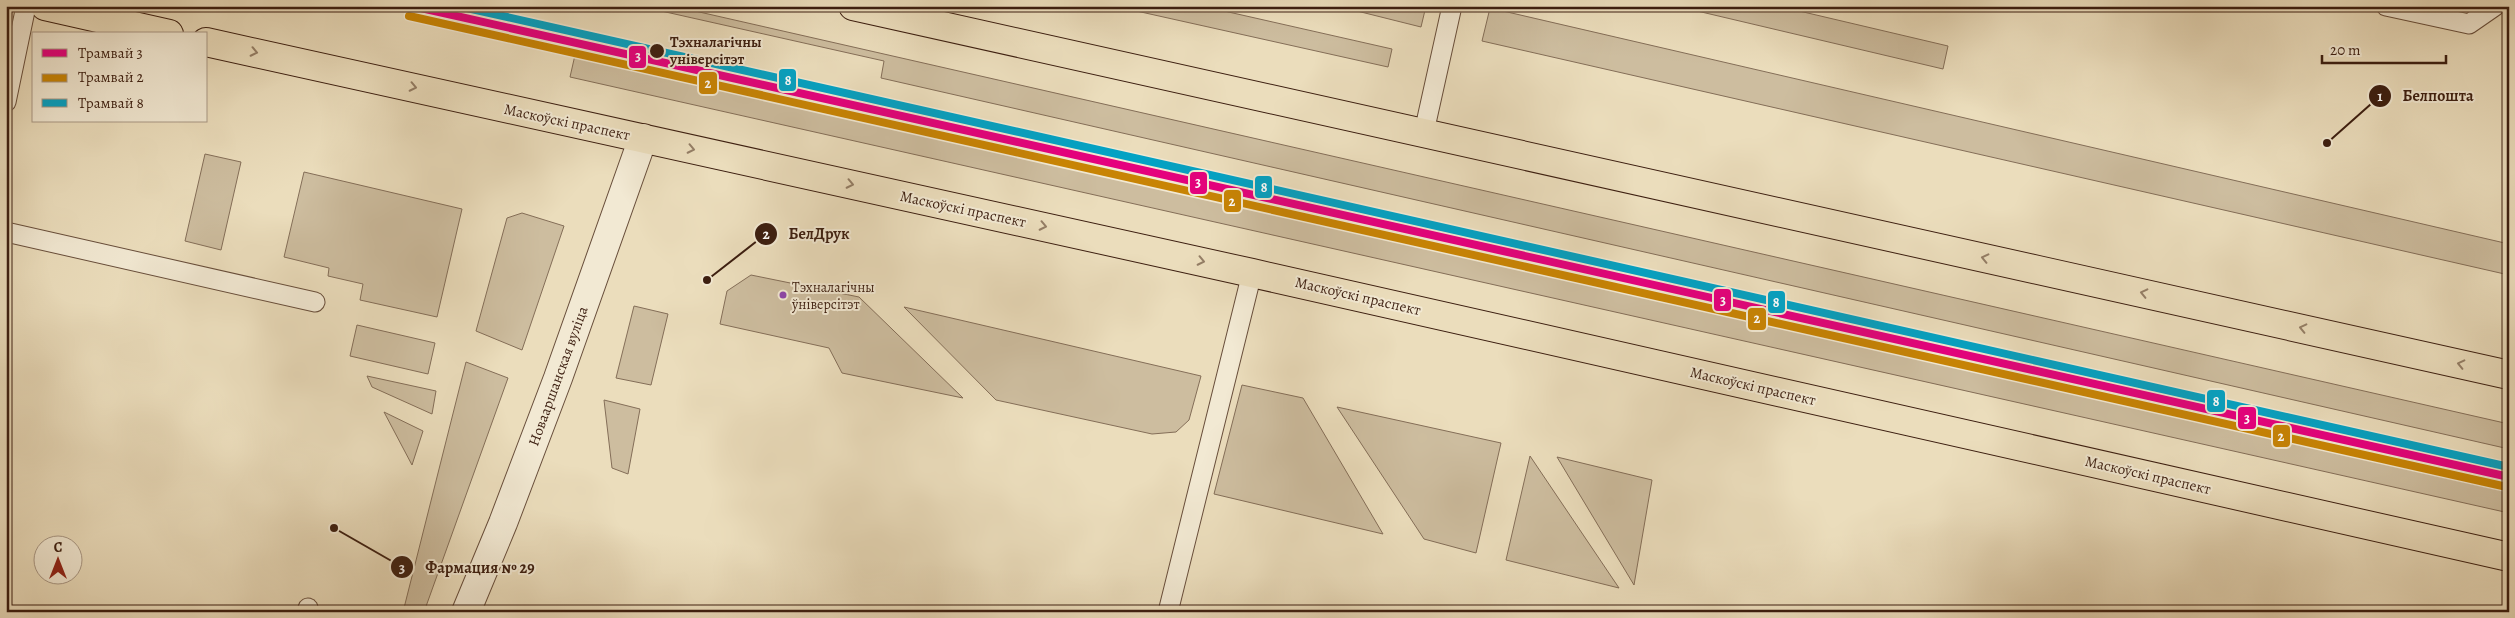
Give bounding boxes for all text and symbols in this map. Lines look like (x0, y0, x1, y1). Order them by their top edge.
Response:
legend (32, 32, 208, 122)
place label: Тэхналагічны універсітэт (669, 32, 762, 69)
scale bar (2322, 32, 2446, 64)
text: 20 m (2330, 40, 2361, 60)
marker: Тэхналагічны універсітэт (648, 42, 666, 60)
text: Трамвай 3 (78, 43, 143, 63)
line badge: 3 (628, 45, 647, 69)
one-way arrow (249, 46, 258, 57)
text: 3 (635, 47, 641, 66)
text: Трамвай 2 (78, 67, 144, 87)
line badge: 8 (778, 68, 797, 92)
line badge: 2 (698, 71, 718, 95)
text: 8 (785, 71, 792, 90)
text: 2 (705, 74, 712, 93)
callout: Белпошта (2368, 80, 2484, 111)
one-way arrow (408, 81, 417, 92)
text: Белпошта (2402, 85, 2474, 107)
text: 1 (2377, 86, 2383, 106)
text: Трамвай 8 (78, 93, 144, 113)
street label: Маскоўскі праспект (502, 99, 632, 145)
one-way arrow (687, 143, 695, 154)
line badge: 3 (1189, 171, 1208, 195)
text: 3 (1195, 173, 1201, 192)
line badge: 8 (1254, 175, 1273, 199)
one-way arrow (845, 178, 854, 189)
text: 8 (1261, 178, 1268, 197)
street label: Маскоўскі праспект (898, 186, 1028, 232)
line badge: 2 (1223, 189, 1242, 213)
text: 2 (1229, 192, 1236, 211)
callout: БелДрук (753, 218, 859, 249)
one-way arrow (1038, 220, 1047, 231)
text: БелДрук (788, 223, 850, 245)
text: 2 (762, 224, 770, 244)
one-way arrow (1981, 253, 1990, 264)
one-way arrow (1197, 255, 1206, 266)
street label: Маскоўскі праспект (1293, 272, 1423, 320)
place label: Тэхналагічны ўніверсітэт (791, 278, 875, 314)
line badge: 3 (1713, 288, 1732, 312)
one-way arrow (2140, 288, 2148, 299)
marker: Тэхналагічны ўніверсітэт (778, 290, 788, 300)
line badge: 8 (1767, 290, 1786, 314)
text: 3 (1720, 291, 1726, 310)
text: 8 (1773, 293, 1780, 312)
street label: Новааршанская вуліца (523, 303, 593, 449)
line badge: 2 (1747, 307, 1767, 331)
text: 2 (1754, 309, 1761, 328)
one-way arrow (2298, 324, 2307, 334)
one-way arrow (2457, 359, 2466, 370)
street label: Маскоўскі праспект (1688, 362, 1818, 410)
line badge: 8 (2206, 389, 2226, 413)
text: 8 (2213, 392, 2220, 411)
line badge: 3 (2237, 406, 2257, 430)
text: 3 (2244, 409, 2250, 428)
line badge: 2 (2272, 424, 2291, 448)
text: 2 (2278, 427, 2285, 446)
street label: Маскоўскі праспект (2083, 451, 2213, 499)
north arrow (32, 536, 82, 586)
text: С (54, 538, 63, 557)
callout: Фармация № 29 (390, 552, 544, 583)
text: Фармация № 29 (425, 557, 535, 579)
text: 3 (399, 558, 405, 578)

